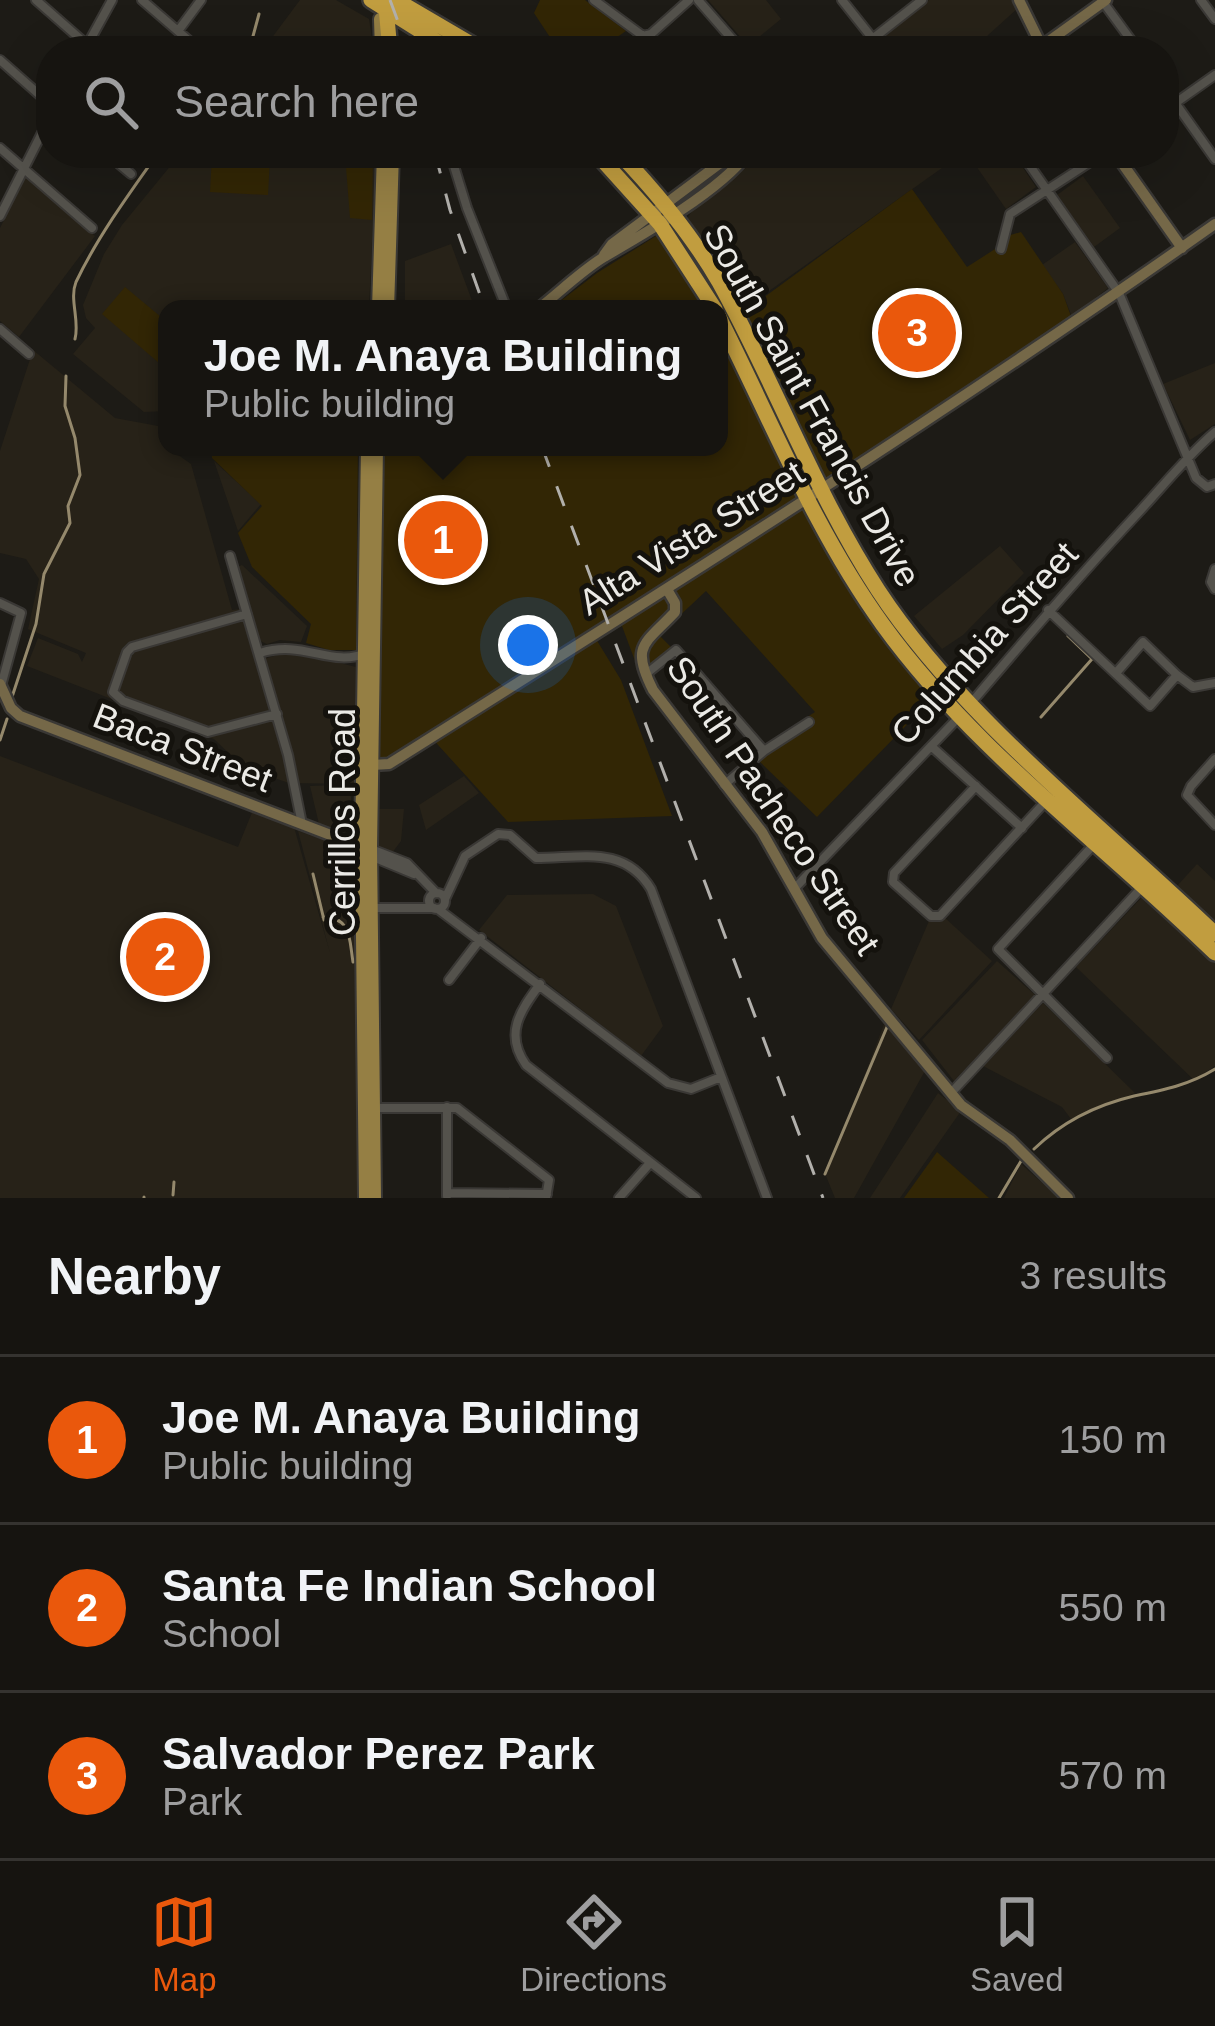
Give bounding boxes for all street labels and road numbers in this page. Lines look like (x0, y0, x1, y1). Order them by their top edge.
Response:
street label: South Saint Francis Drive (696, 217, 929, 594)
street label: Alta Vista Street (571, 452, 811, 623)
street label: Columbia Street (883, 534, 1086, 753)
street label: South Pacheco Street (659, 649, 889, 962)
street label: Baca Street (88, 695, 278, 800)
street label: Cerrillos Road (322, 708, 363, 936)

